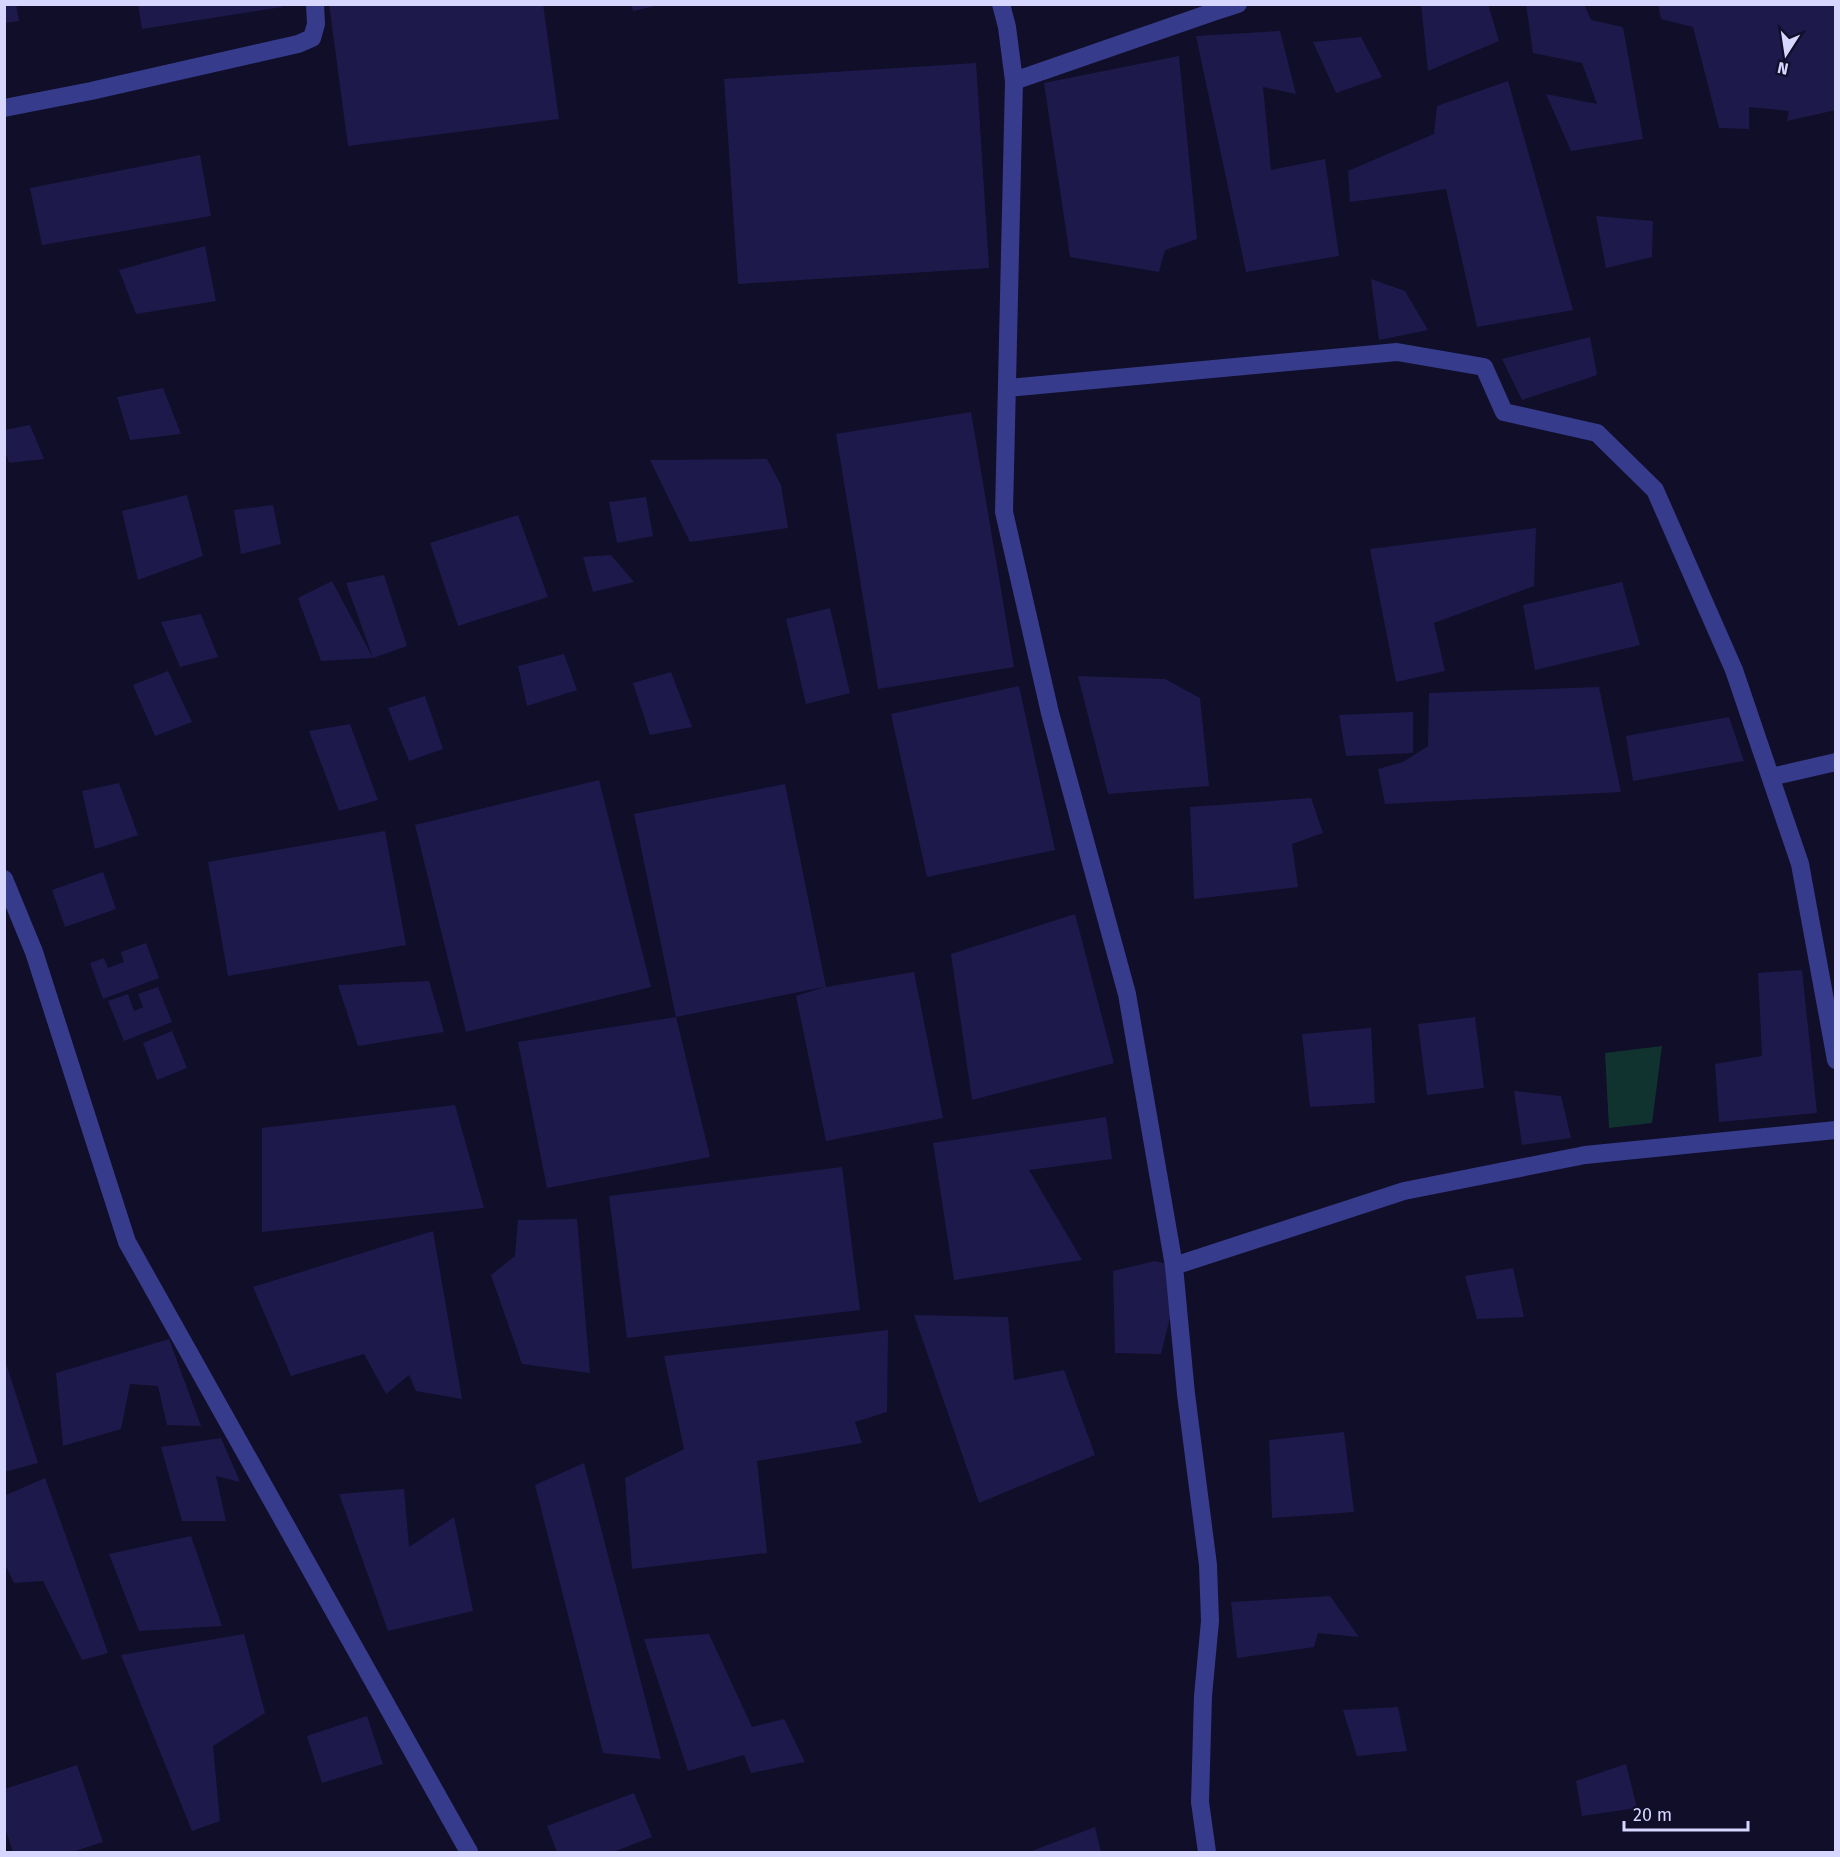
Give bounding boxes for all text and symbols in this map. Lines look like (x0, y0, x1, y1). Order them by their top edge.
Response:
north arrow (1756, 24, 1816, 84)
text: N (1776, 58, 1790, 79)
scale bar (1624, 1794, 1748, 1832)
text: 20 m (1633, 1804, 1672, 1826)

